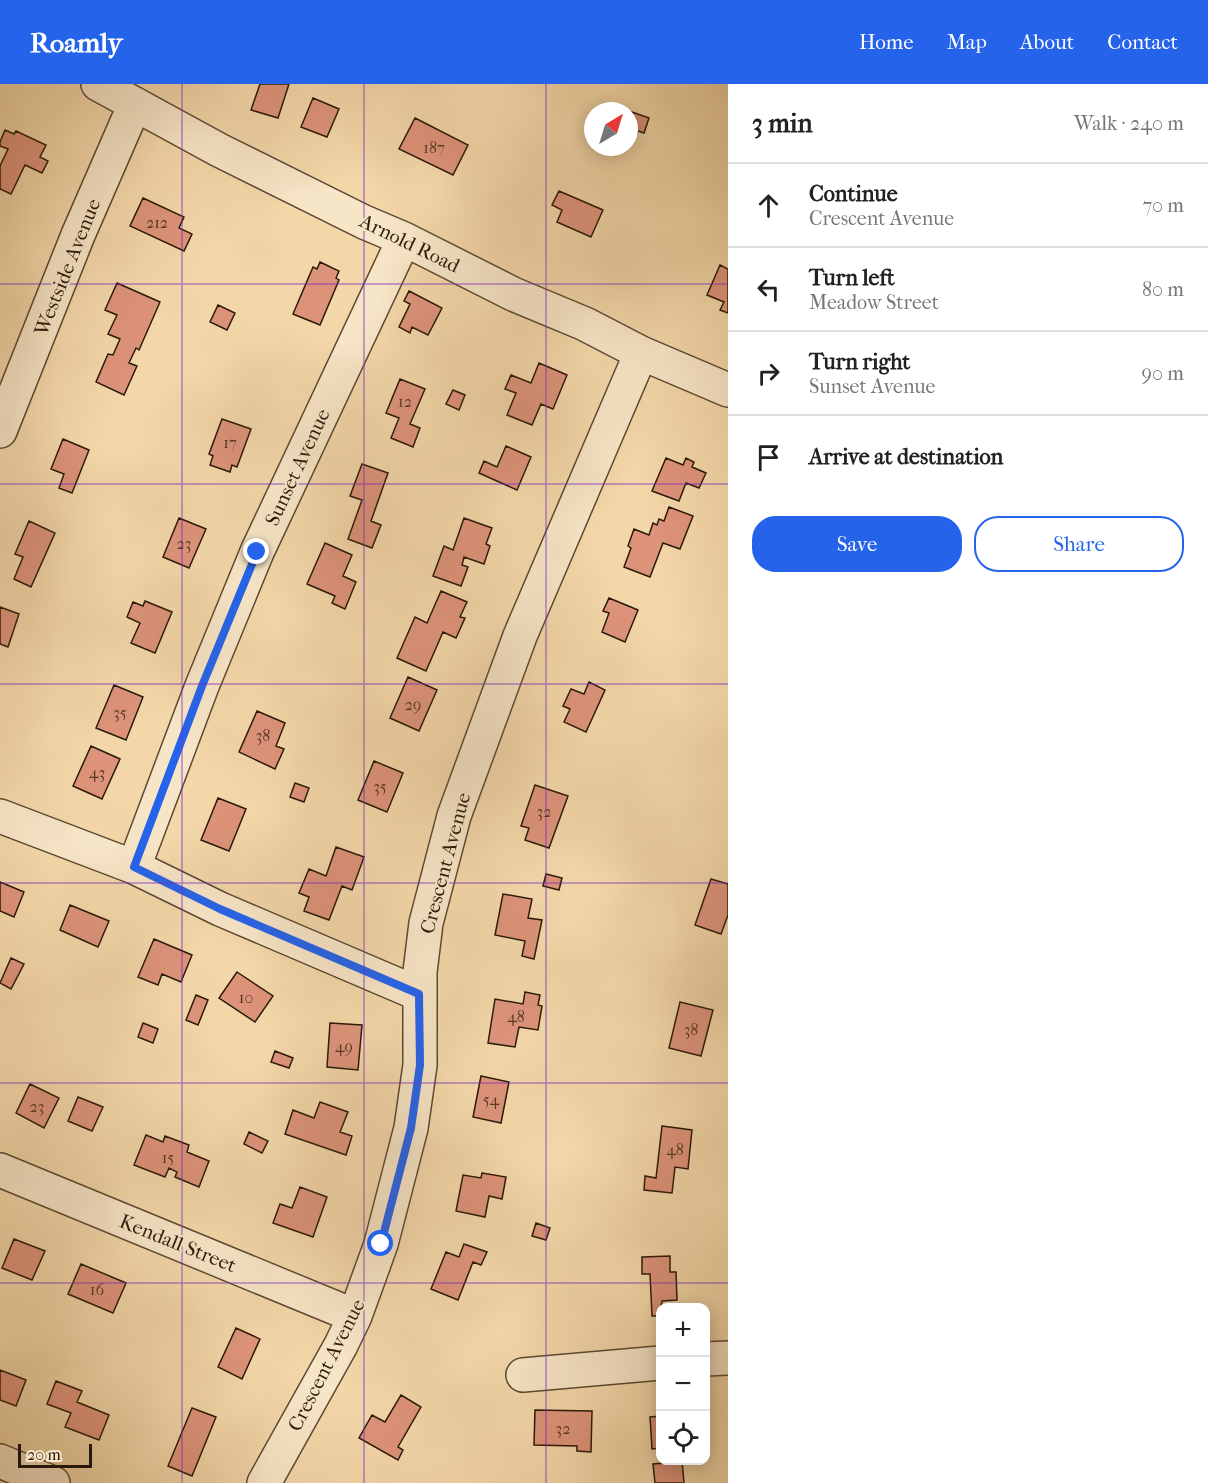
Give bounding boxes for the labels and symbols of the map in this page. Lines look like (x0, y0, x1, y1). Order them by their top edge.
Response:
north arrow (584, 102, 638, 156)
house number: 187 (423, 138, 445, 157)
street label: Westside Avenue (29, 195, 105, 340)
street label: Arnold Road (355, 209, 464, 278)
house number: 212 (146, 213, 168, 232)
house number: 12 (398, 392, 412, 411)
street label: Sunset Avenue (260, 405, 335, 529)
house number: 17 (223, 433, 237, 452)
house number: 23 (177, 534, 191, 553)
route end (243, 538, 269, 564)
house number: 29 (405, 695, 421, 714)
house number: 35 (113, 703, 127, 722)
house number: 38 (256, 726, 270, 745)
house number: 43 (89, 763, 105, 782)
house number: 35 (373, 777, 387, 796)
street label: Crescent Avenue (416, 790, 475, 936)
house number: 32 (537, 802, 551, 821)
house number: 10 (239, 988, 253, 1007)
house number: 48 (507, 1007, 525, 1026)
house number: 38 (684, 1020, 698, 1039)
house number: 49 (335, 1037, 353, 1056)
house number: 54 (483, 1090, 500, 1109)
house number: 23 (30, 1097, 44, 1116)
house number: 48 (666, 1140, 684, 1159)
house number: 15 (162, 1148, 174, 1167)
street label: Kendall Street (116, 1210, 240, 1277)
route start (367, 1230, 393, 1256)
house number: 16 (90, 1280, 104, 1299)
street label: Crescent Avenue (283, 1295, 370, 1435)
house number: 32 (556, 1419, 570, 1438)
scale bar (18, 1441, 92, 1468)

